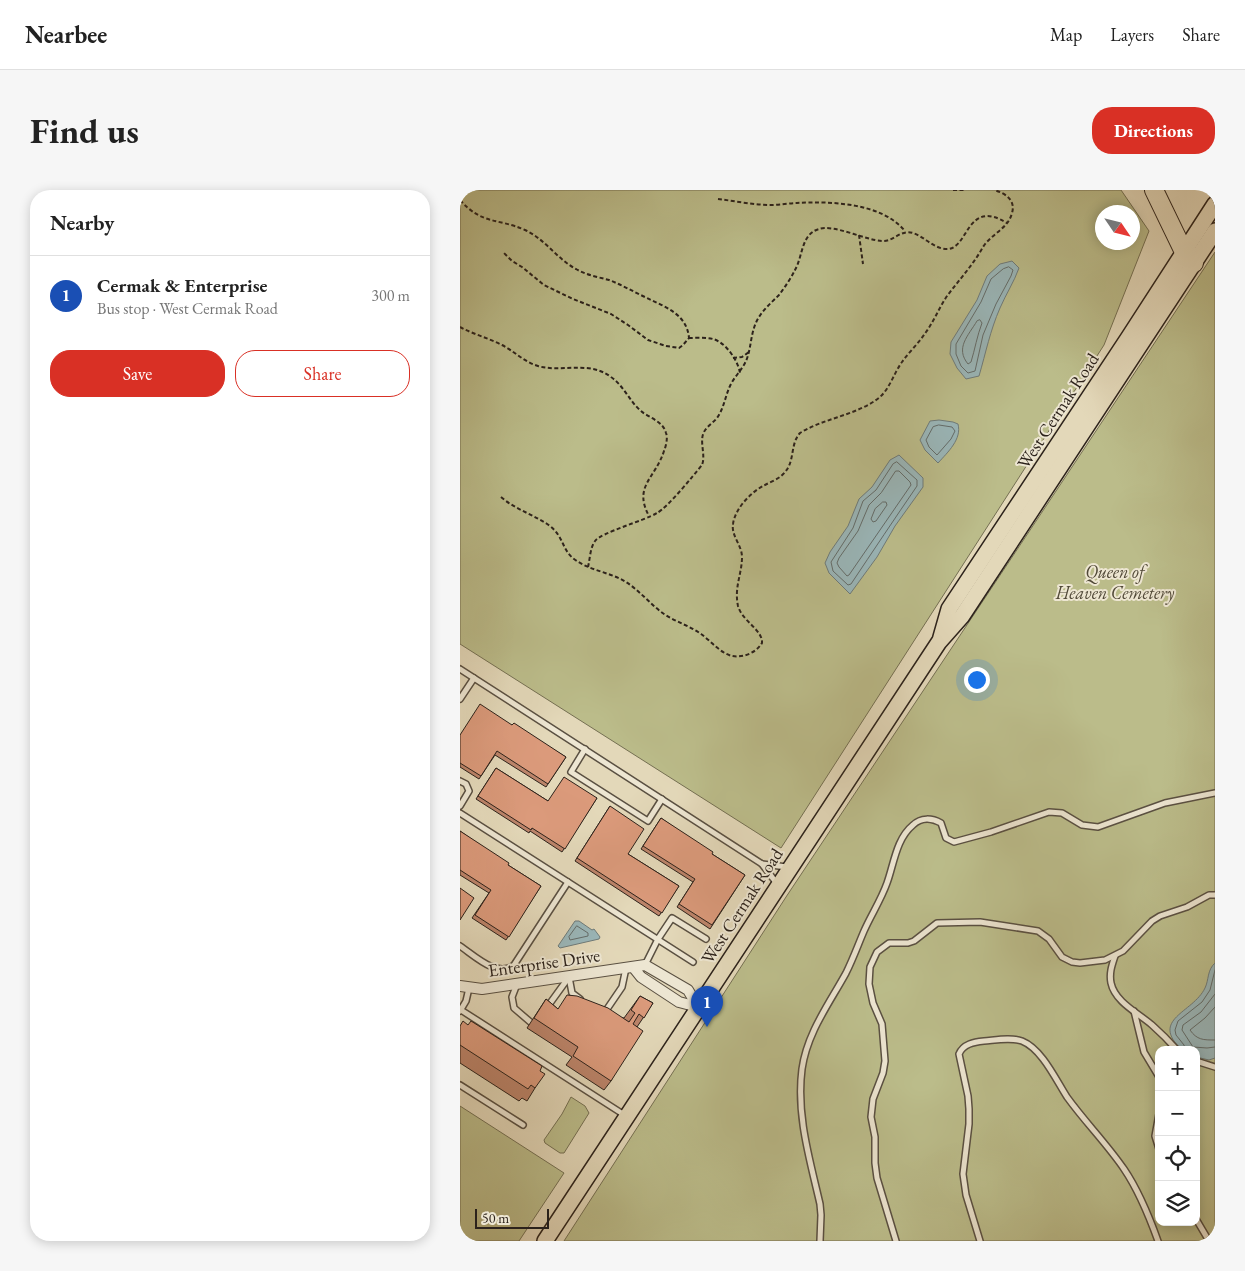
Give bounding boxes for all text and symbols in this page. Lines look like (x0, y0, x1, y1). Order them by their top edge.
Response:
text: Nearbee (25, 19, 107, 50)
text: Map (1050, 23, 1082, 46)
text: Layers (1110, 23, 1154, 46)
text: Share (1182, 23, 1220, 46)
button: Directions (1092, 107, 1215, 154)
text: Find us (30, 108, 139, 153)
north arrow (1095, 205, 1140, 250)
text: Nearby (50, 209, 114, 236)
text: Cermak & Enterprise (97, 273, 267, 298)
text: 1 (62, 285, 70, 306)
text: 300 m (371, 285, 410, 306)
text: Bus stop · West Cermak Road (97, 298, 278, 319)
street label: West Cermak Road (1012, 348, 1104, 473)
button: Save (50, 350, 225, 397)
button: Share (235, 350, 410, 397)
park label: Queen of Heaven Cemetery (1055, 560, 1175, 605)
your location (964, 667, 990, 693)
street label: West Cermak Road (696, 843, 788, 968)
street label: Enterprise Drive (486, 943, 601, 982)
pin: 1 (691, 986, 723, 1027)
map controls (1155, 1046, 1200, 1226)
button: + (1155, 1046, 1200, 1091)
button: − (1155, 1091, 1200, 1136)
button: locate (1155, 1136, 1200, 1181)
button: layers (1155, 1181, 1200, 1226)
scale bar (475, 1206, 549, 1229)
text: 50 m (482, 1209, 509, 1227)

